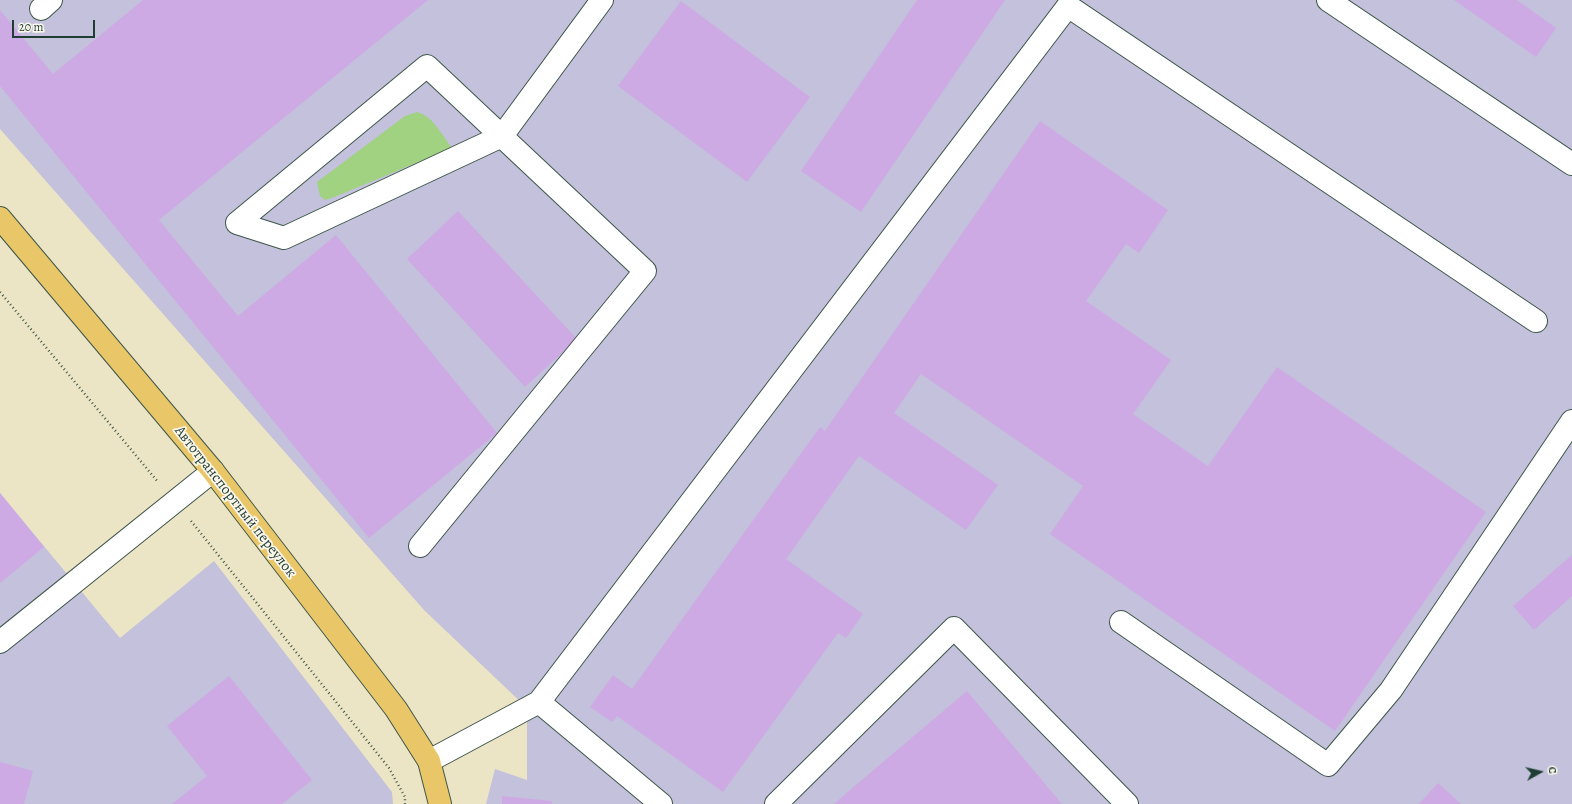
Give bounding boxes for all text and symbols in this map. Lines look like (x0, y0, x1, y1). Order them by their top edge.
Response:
scale bar (14, 12, 97, 38)
text: 20 m (19, 19, 43, 35)
street label: Автотранспортный переулок (170, 423, 300, 581)
north arrow (1520, 752, 1560, 792)
text: С (1544, 766, 1560, 775)

